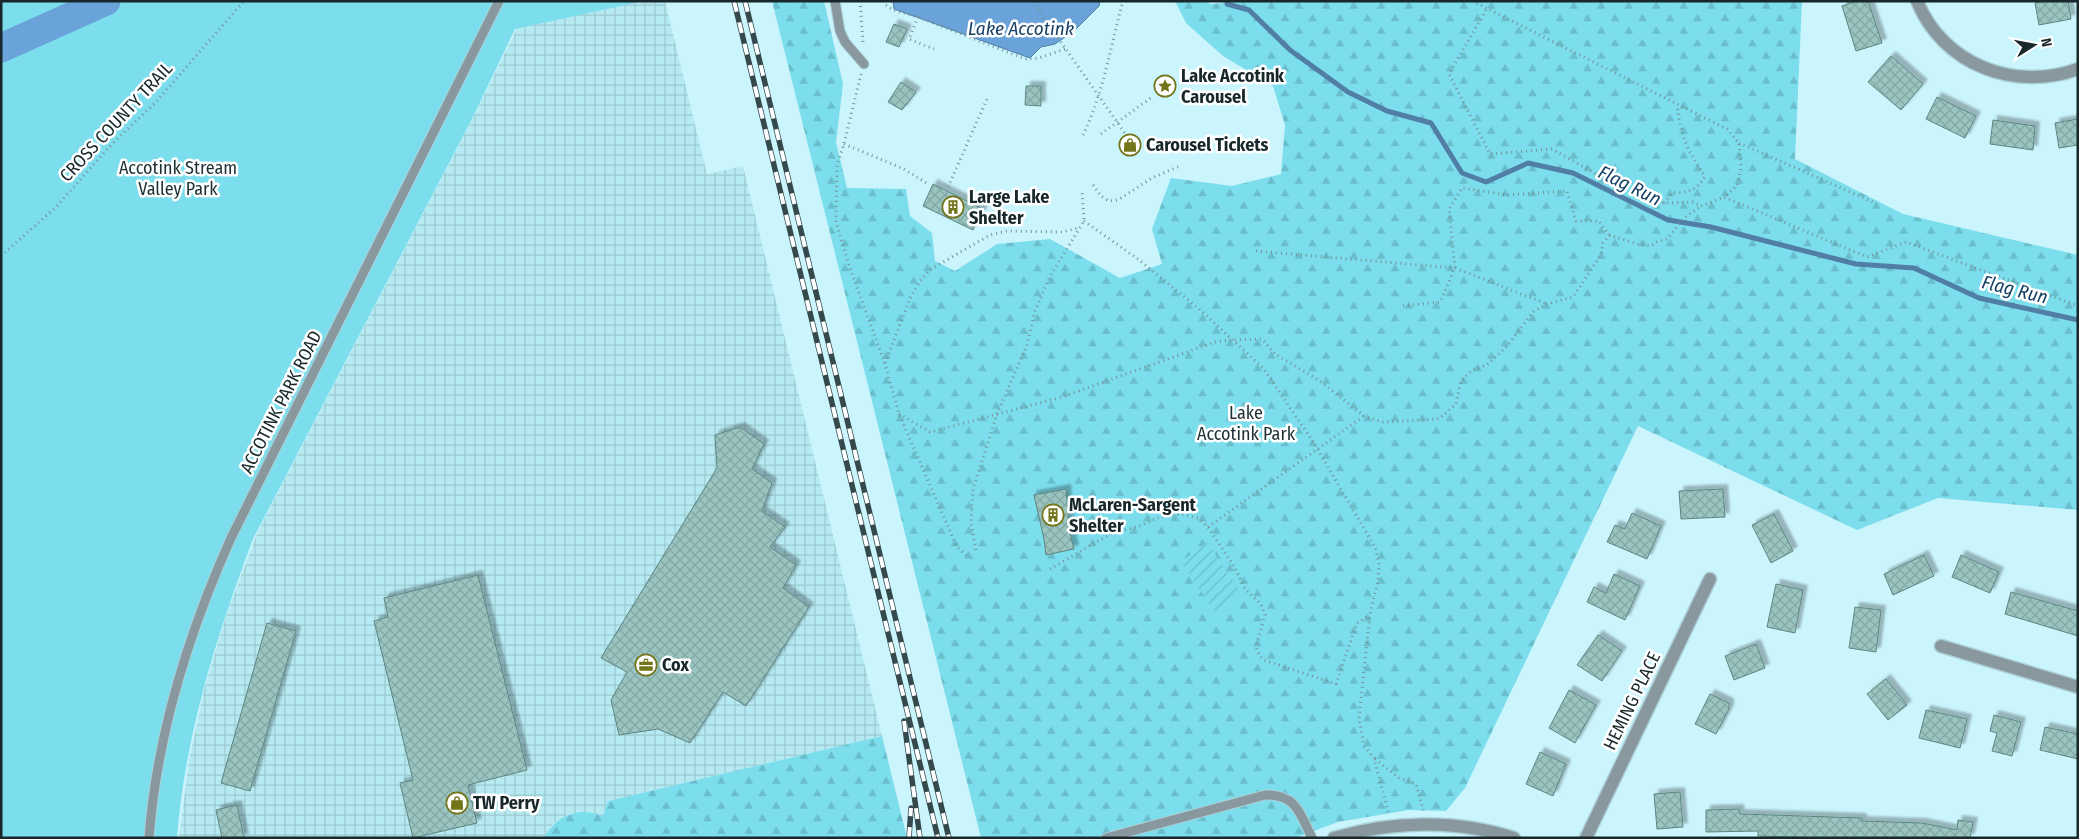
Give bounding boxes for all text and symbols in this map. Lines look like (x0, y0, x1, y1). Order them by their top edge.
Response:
water label: Lake Accotink (968, 17, 1074, 40)
north arrow (2009, 20, 2059, 70)
text: N (2037, 37, 2055, 48)
street label: CROSS COUNTY TRAIL (55, 58, 177, 186)
place label: Lake Accotink Carousel (1181, 65, 1285, 108)
place icon: Lake Accotink Carousel (1153, 74, 1177, 98)
shop icon: Carousel Tickets (1118, 133, 1142, 157)
place label: Carousel Tickets (1146, 134, 1269, 156)
park label: Accotink Stream Valley Park (119, 157, 237, 200)
water label: Flag Run (1595, 160, 1665, 211)
place label: Large Lake Shelter (969, 186, 1049, 229)
building icon: Large Lake Shelter (941, 195, 965, 219)
water label: Flag Run (1980, 270, 2050, 309)
street label: ACCOTINK PARK ROAD (235, 327, 327, 477)
park label: Lake Accotink Park (1197, 402, 1296, 445)
place label: McLaren-Sargent Shelter (1069, 494, 1197, 537)
building icon: McLaren-Sargent Shelter (1041, 503, 1065, 527)
street label: HEMING PLACE (1599, 648, 1665, 754)
office icon: Cox (634, 653, 658, 677)
place label: Cox (662, 654, 689, 676)
shop icon: TW Perry (445, 791, 469, 815)
place label: TW Perry (473, 792, 540, 814)

